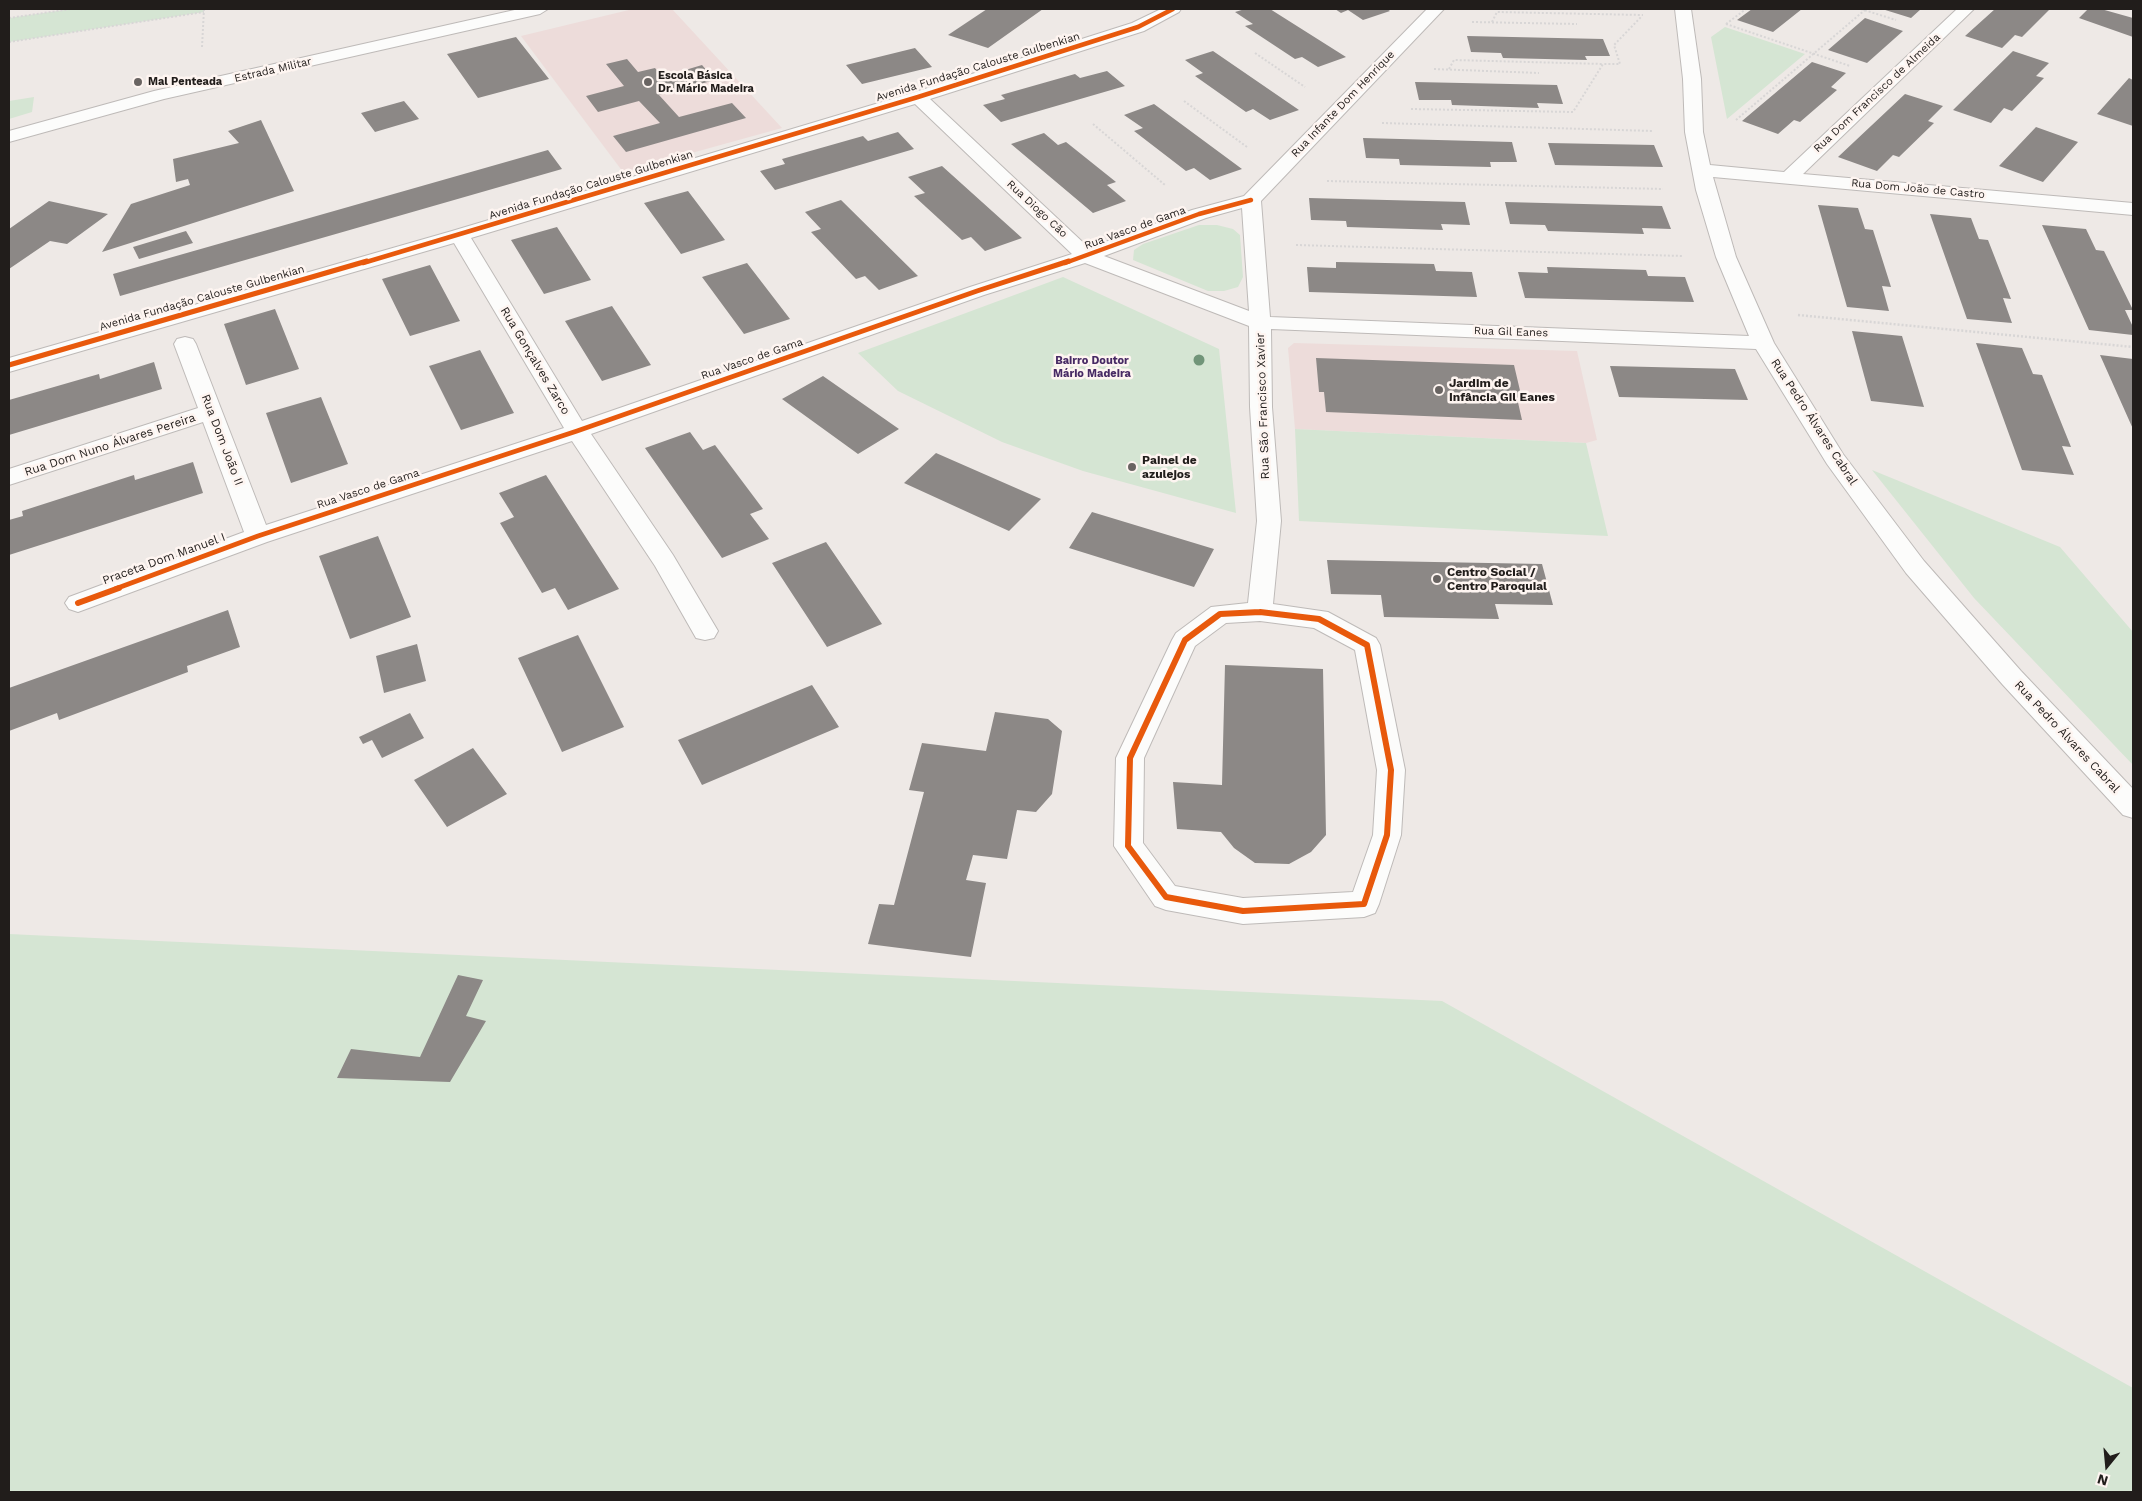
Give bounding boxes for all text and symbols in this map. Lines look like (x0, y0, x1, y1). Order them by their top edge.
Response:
street label: Avenida Fundação Calouste Gulbenkian (874, 30, 1082, 104)
street label: Rua Dom Francisco de Almeida (1811, 31, 1943, 155)
street label: Rua Infante Dom Henrique (1289, 48, 1397, 160)
street label: Estrada Militar (233, 55, 313, 85)
place label: Escola Básica Dr. Mário Madeira (658, 69, 754, 95)
place label: Mal Penteada (148, 75, 222, 89)
marker: Mal Penteada (132, 76, 144, 88)
marker: Escola Básica Dr. Mário Madeira (642, 76, 654, 88)
street label: Avenida Fundação Calouste Gulbenkian (487, 148, 695, 222)
street label: Rua Dom João de Castro (1851, 177, 1985, 201)
street label: Rua Diogo Cão (1004, 178, 1070, 240)
street label: Rua Vasco de Gama (1083, 204, 1187, 252)
street label: Avenida Fundação Calouste Gulbenkian (98, 262, 306, 334)
street label: Rua Gonçalves Zarco (497, 305, 573, 417)
street label: Rua Gil Eanes (1474, 324, 1548, 340)
street label: Rua São Francisco Xavier (1253, 332, 1273, 480)
street label: Rua Vasco de Gama (699, 335, 805, 383)
district label: Bairro Doutor Mário Madeira (1053, 354, 1131, 380)
street label: Rua Pedro Álvares Cabral (1768, 356, 1860, 488)
place label: Jardim de Infância Gil Eanes (1449, 376, 1555, 404)
marker: Jardim de Infância Gil Eanes (1433, 384, 1445, 396)
street label: Rua Dom João II (198, 392, 246, 488)
street label: Rua Dom Nuno Álvares Pereira (23, 410, 197, 480)
place label: Painel de azulejos (1142, 453, 1197, 481)
marker: Painel de azulejos (1126, 461, 1138, 473)
street label: Rua Vasco de Gama (315, 466, 421, 512)
street label: Praceta Dom Manuel I (101, 530, 227, 588)
place label: Centro Social / Centro Paroquial (1447, 565, 1547, 593)
marker: Centro Social / Centro Paroquial (1431, 573, 1443, 585)
street label: Rua Pedro Álvares Cabral (2011, 678, 2123, 796)
north arrow (2082, 1441, 2132, 1491)
text: N (2095, 1471, 2110, 1490)

